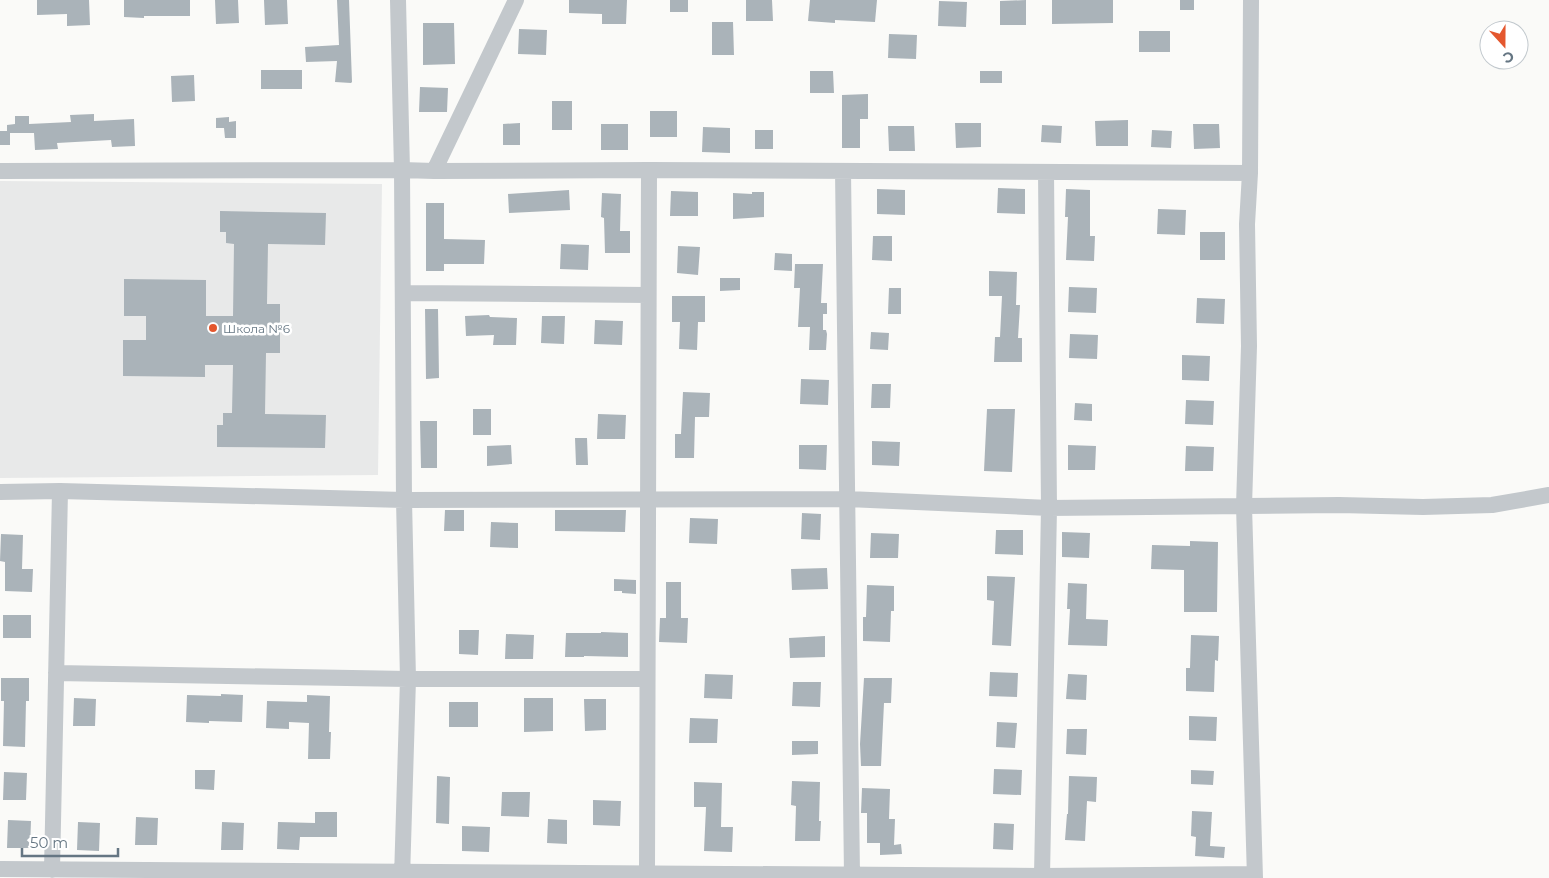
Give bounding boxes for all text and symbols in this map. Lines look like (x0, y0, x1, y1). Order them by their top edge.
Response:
north arrow (1479, 20, 1529, 70)
text: С (1501, 47, 1517, 67)
place label: Школа №6 (223, 321, 290, 336)
marker: Школа №6 (207, 322, 219, 334)
scale bar (22, 826, 119, 858)
text: 50 m (30, 833, 68, 852)

